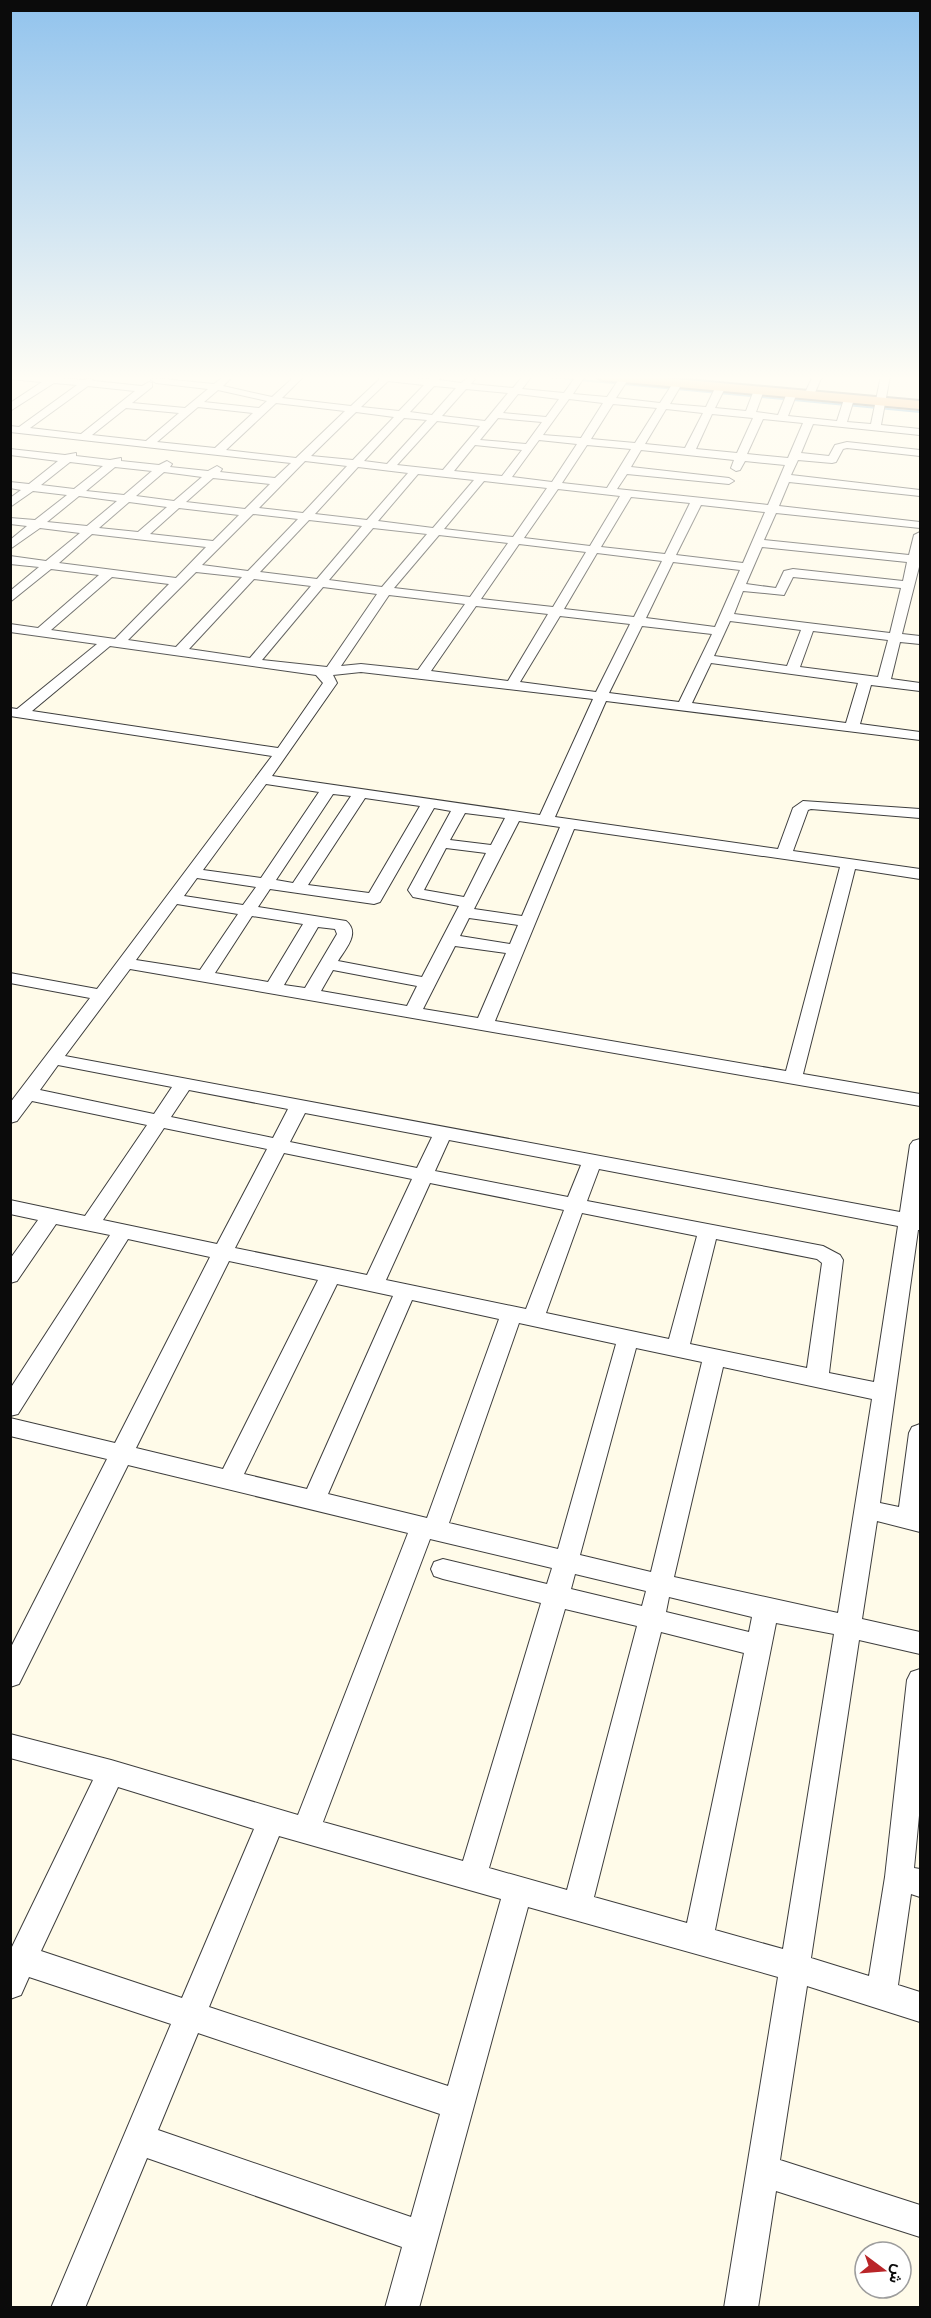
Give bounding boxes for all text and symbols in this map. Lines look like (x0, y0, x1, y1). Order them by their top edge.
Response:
north arrow (853, 2240, 913, 2300)
text: ش (885, 2262, 910, 2286)

